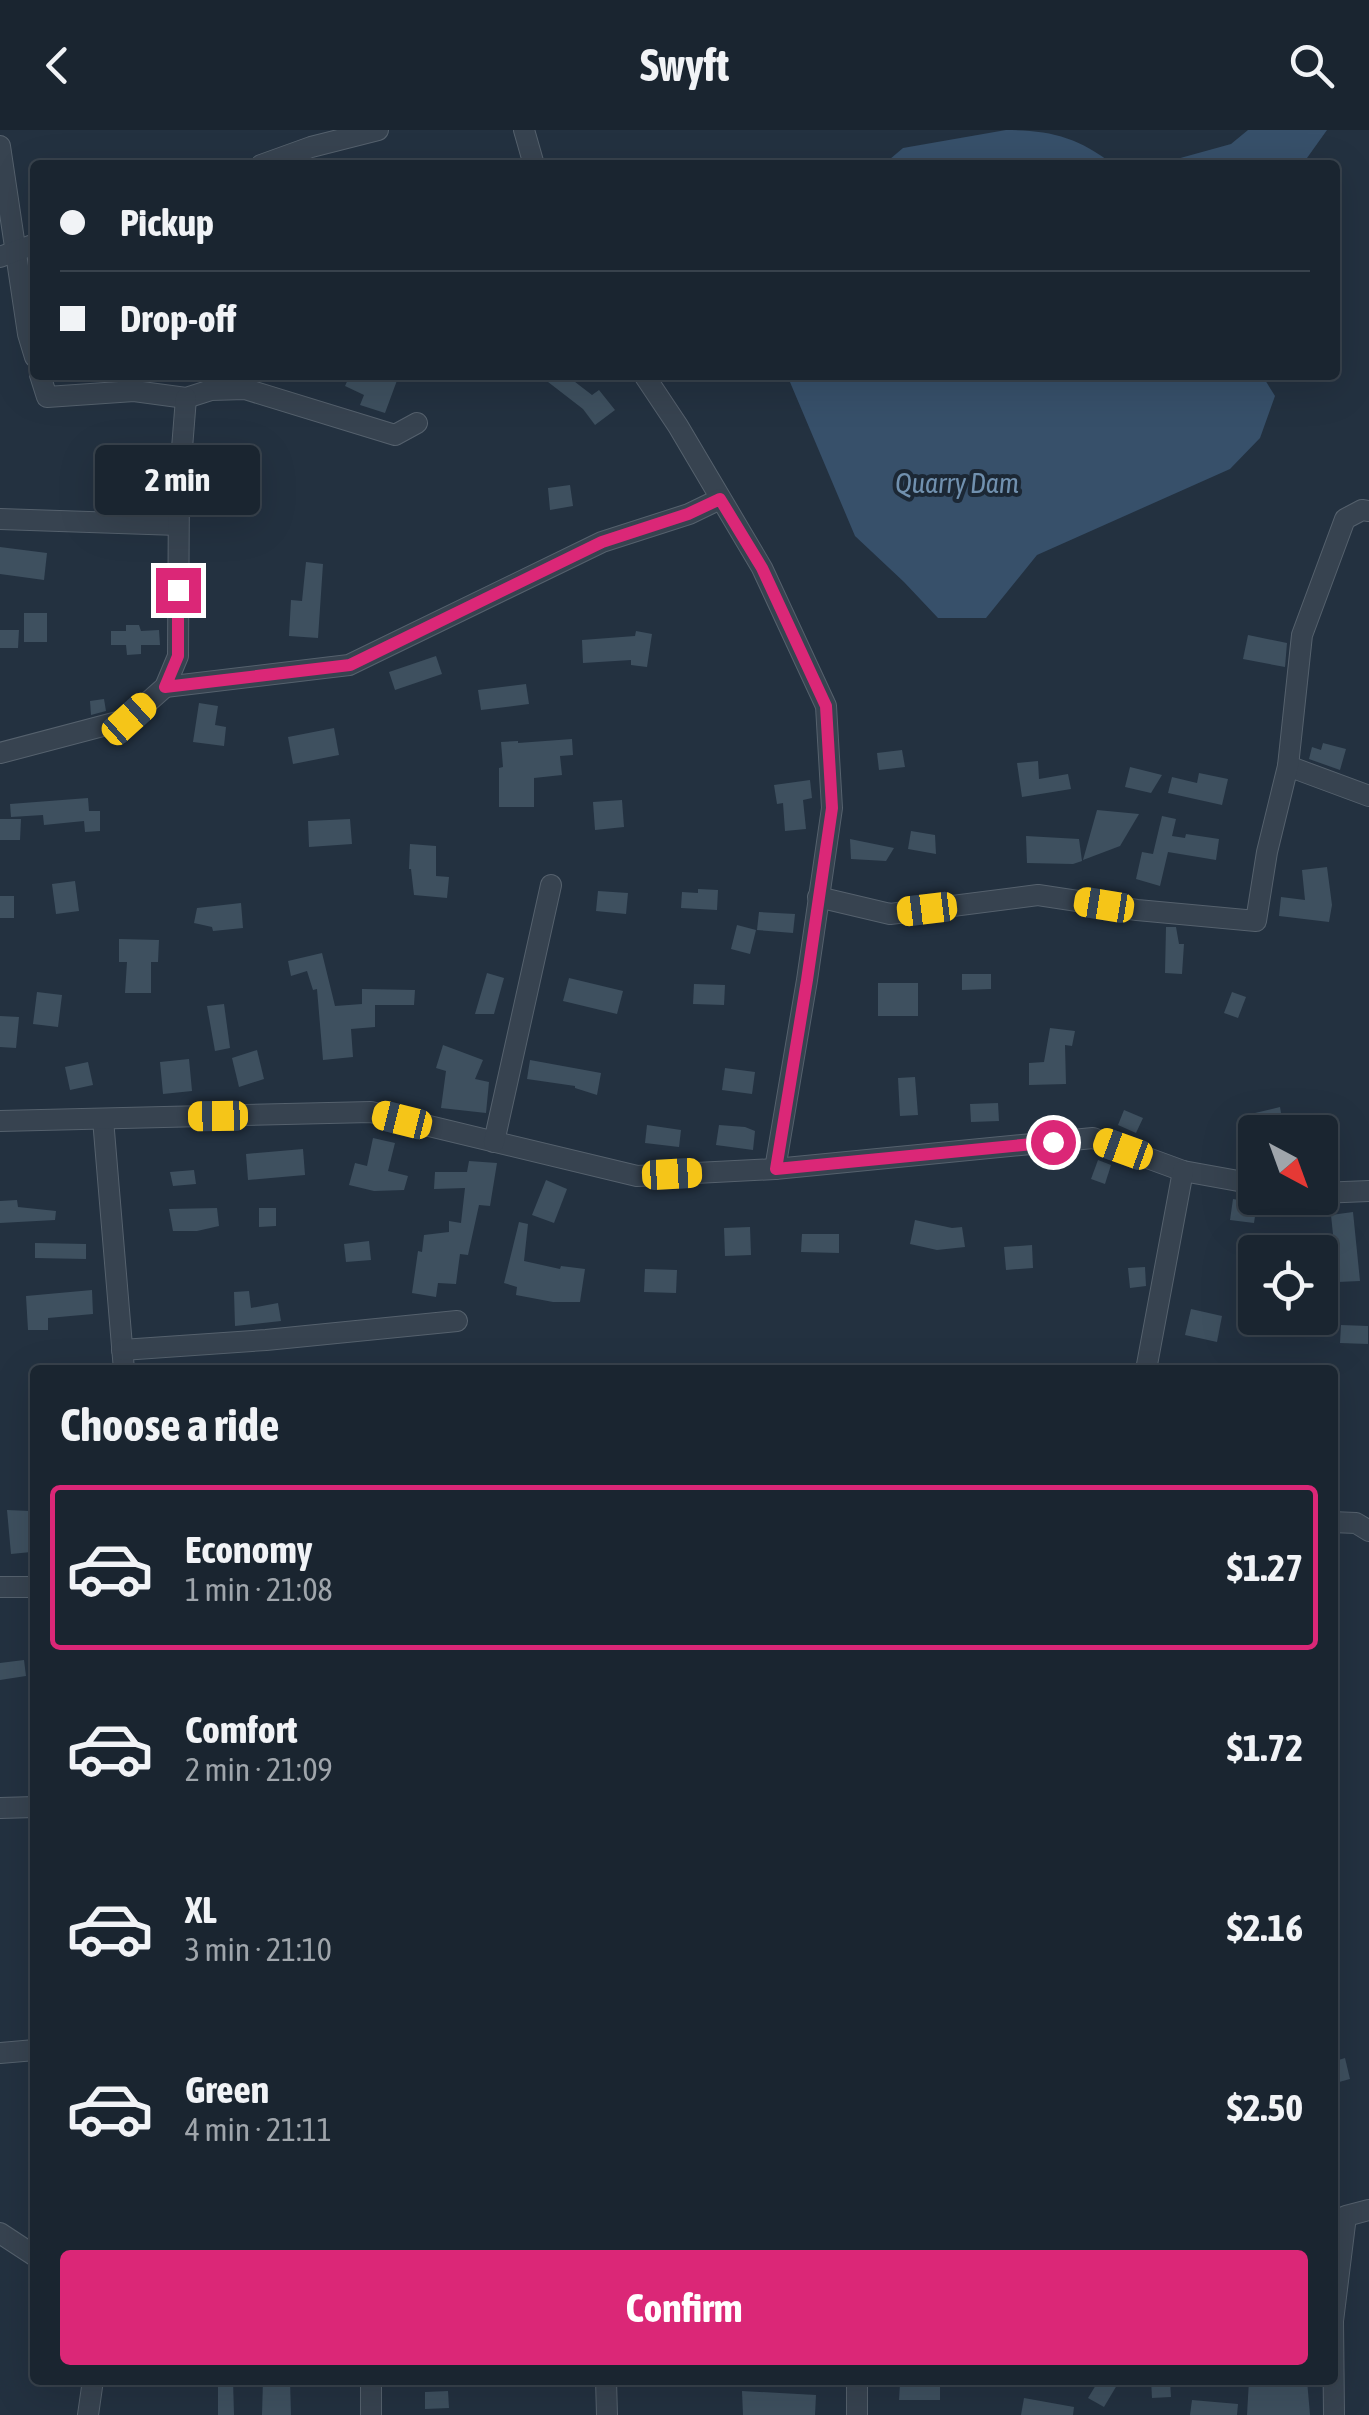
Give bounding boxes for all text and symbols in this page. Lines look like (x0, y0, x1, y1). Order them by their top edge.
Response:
icon: back (30, 38, 85, 93)
icon: search (1284, 38, 1339, 93)
text: Swyft (640, 39, 729, 91)
text: Pickup (120, 201, 214, 244)
text: Drop-off (120, 297, 236, 340)
callout: 2 min (96, 445, 260, 515)
text: 2 min (145, 461, 210, 498)
water label: Quarry Dam (895, 467, 1019, 499)
route end (156, 568, 201, 613)
car (97, 688, 161, 750)
car (1072, 885, 1136, 925)
car (895, 890, 959, 928)
car (369, 1098, 435, 1142)
car (188, 1100, 248, 1132)
north arrow (1238, 1115, 1338, 1215)
map controls (1238, 1115, 1338, 1335)
route start (1031, 1120, 1076, 1165)
car (1090, 1125, 1156, 1173)
car (641, 1157, 703, 1191)
button: locate (1238, 1235, 1338, 1335)
text: Choose a ride (60, 1399, 279, 1451)
icon: car (65, 1523, 155, 1613)
text: Economy (185, 1528, 312, 1571)
text: $1.27 (1227, 1546, 1303, 1589)
text: 1 min · 21:08 (185, 1571, 332, 1608)
icon: car (65, 1703, 155, 1793)
text: Comfort (185, 1708, 297, 1751)
text: $1.72 (1227, 1726, 1303, 1769)
text: 2 min · 21:09 (185, 1751, 332, 1788)
icon: car (65, 1883, 155, 1973)
text: XL (185, 1888, 217, 1931)
text: $2.16 (1227, 1906, 1303, 1949)
text: 3 min · 21:10 (185, 1931, 332, 1968)
icon: car (65, 2063, 155, 2153)
text: Green (185, 2068, 269, 2111)
text: $2.50 (1227, 2086, 1303, 2129)
text: 4 min · 21:11 (185, 2111, 332, 2148)
button: Confirm (60, 2250, 1308, 2365)

